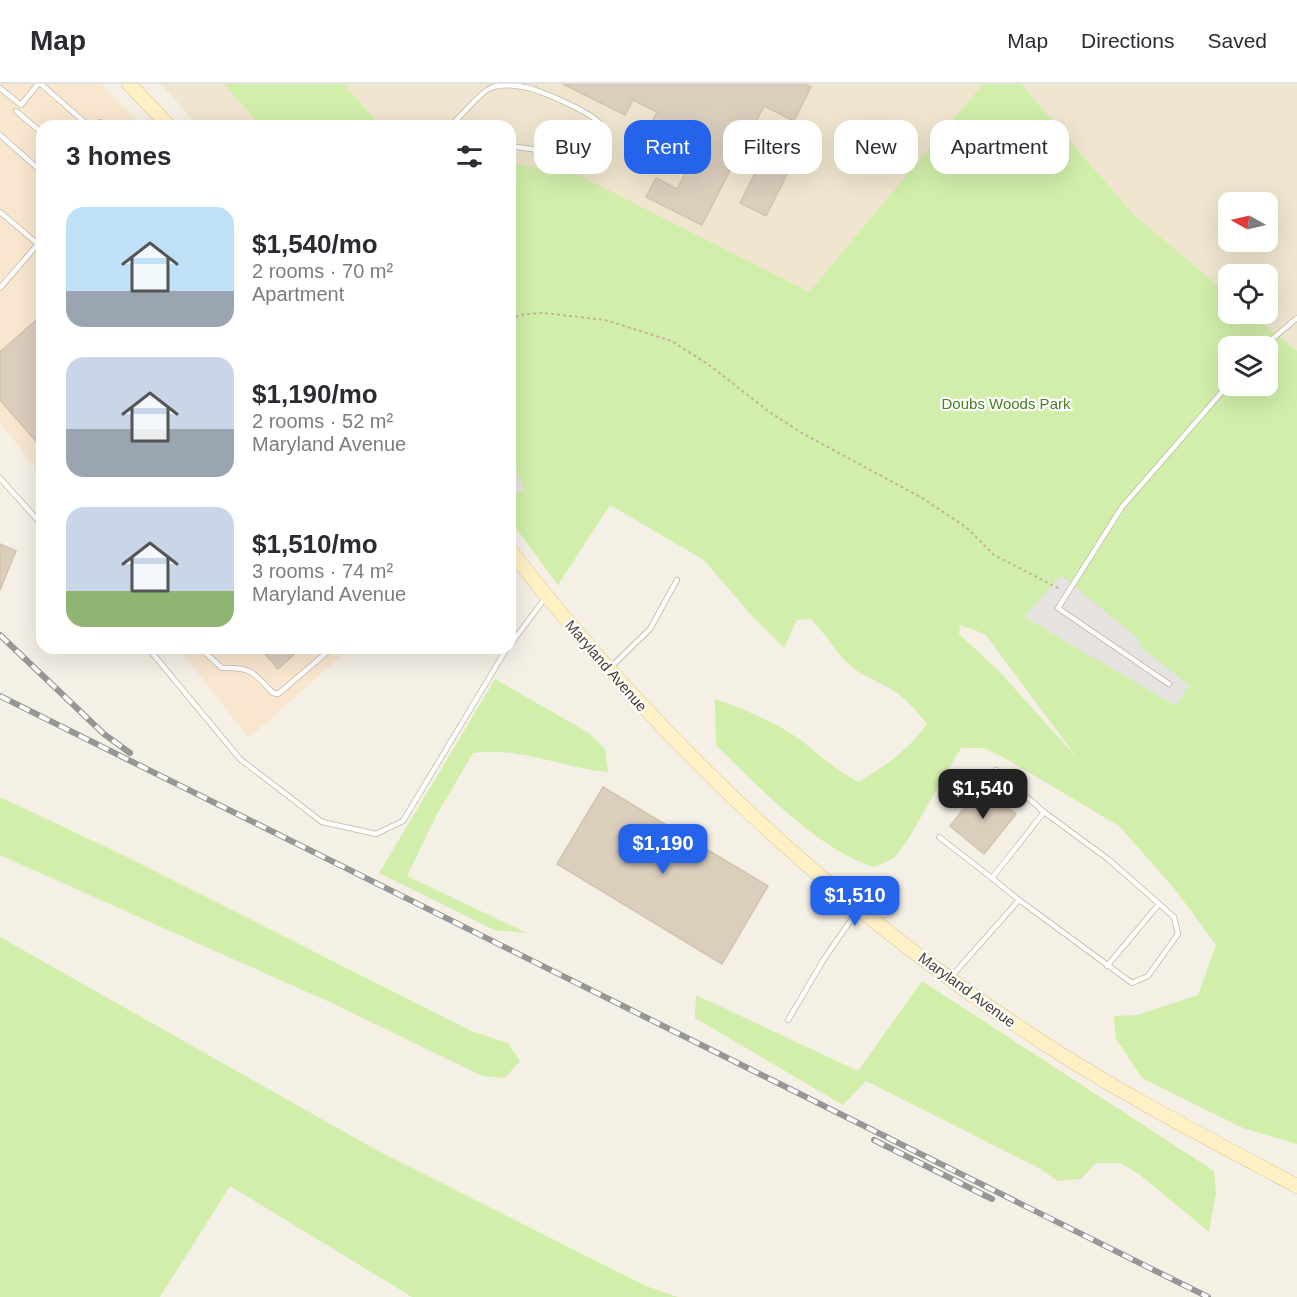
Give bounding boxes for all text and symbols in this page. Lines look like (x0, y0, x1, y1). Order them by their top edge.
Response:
text: Map (30, 25, 86, 56)
text: Map (1007, 29, 1048, 52)
text: Directions (1081, 29, 1174, 52)
text: Saved (1207, 29, 1267, 52)
chip: Buy (534, 120, 612, 174)
chip: Rent (624, 120, 711, 174)
chip: Filters (723, 120, 822, 174)
chip: New (834, 120, 918, 174)
chip: Apartment (930, 120, 1069, 174)
icon: filters (453, 140, 486, 173)
text: 3 homes (66, 141, 172, 171)
north arrow (1218, 192, 1278, 252)
map controls (1218, 192, 1278, 396)
text: $1,540/mo (252, 229, 378, 259)
icon: home (114, 231, 186, 303)
text: 2 rooms · 70 m² (252, 260, 393, 282)
button: locate (1218, 264, 1278, 324)
text: Apartment (252, 283, 344, 305)
button: layers (1218, 336, 1278, 396)
text: $1,190/mo (252, 379, 378, 409)
icon: home (114, 381, 186, 453)
park label: Doubs Woods Park (942, 395, 1071, 412)
text: 2 rooms · 52 m² (252, 410, 393, 432)
text: Maryland Avenue (252, 433, 406, 455)
text: $1,510/mo (252, 529, 378, 559)
icon: home (114, 531, 186, 603)
text: 3 rooms · 74 m² (252, 560, 393, 582)
text: Maryland Avenue (252, 583, 406, 605)
street label: Maryland Avenue (562, 616, 651, 715)
pin: $1,540 (934, 769, 1032, 820)
text: $1,540 (952, 777, 1014, 799)
pin: $1,190 (614, 824, 712, 875)
text: $1,190 (632, 832, 694, 854)
pin: $1,510 (806, 876, 904, 927)
text: $1,510 (824, 884, 886, 906)
street label: Maryland Avenue (916, 949, 1019, 1030)

